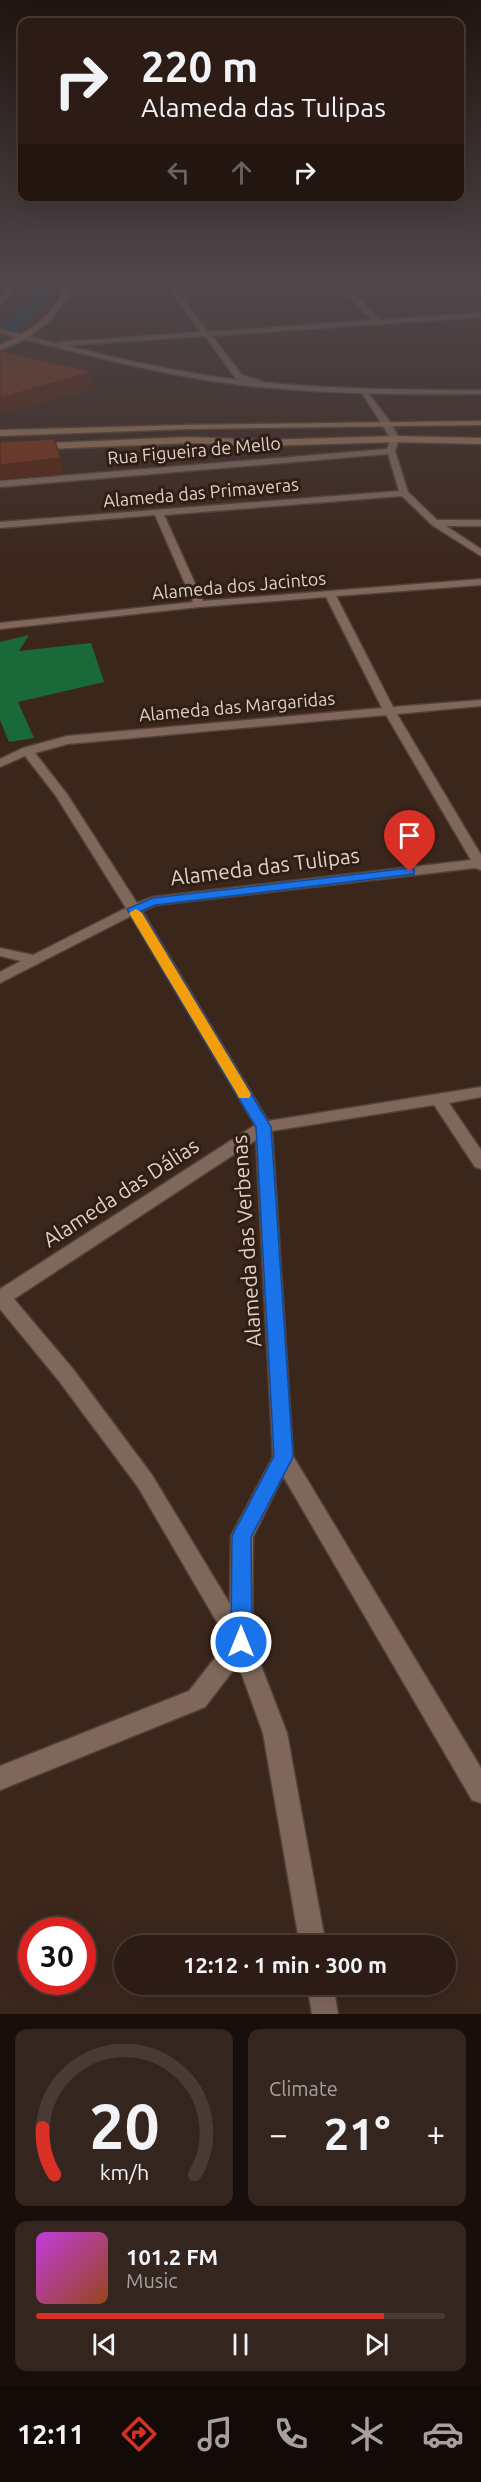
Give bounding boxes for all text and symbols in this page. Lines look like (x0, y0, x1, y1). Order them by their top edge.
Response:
icon: right (42, 42, 120, 120)
text: 220 m (141, 43, 258, 90)
text: Alameda das Tulipas (141, 92, 386, 122)
icon: left (162, 156, 195, 189)
icon: ahead (225, 156, 258, 189)
icon: right (288, 156, 321, 189)
street label: Rua Figueira de Mello (106, 432, 281, 468)
street label: Alameda das Primaveras (102, 473, 300, 511)
street label: Alameda dos Jacintos (151, 567, 327, 603)
street label: Alameda das Margaridas (138, 687, 336, 725)
pin (384, 810, 435, 872)
icon: arrive (393, 819, 426, 852)
street label: Alameda das Tulipas (169, 842, 361, 890)
street label: Alameda das Dálias (38, 1133, 203, 1251)
street label: Alameda das Verbenas (227, 1134, 265, 1348)
position arrow (209, 1610, 273, 1674)
speed limit sign: 30 (18, 1917, 96, 1995)
text: 12:12 · 1 min · 300 m (183, 1952, 387, 1977)
text: Climate (269, 2077, 338, 2100)
text: 20 (89, 2091, 159, 2161)
text: 21° (324, 2108, 390, 2159)
text: − (269, 2115, 288, 2152)
text: + (426, 2115, 445, 2152)
text: km/h (99, 2160, 149, 2184)
text: 101.2 FM (126, 2244, 218, 2269)
text: Music (126, 2269, 178, 2292)
icon: previous (88, 2328, 121, 2361)
icon: pause (224, 2328, 257, 2361)
icon: next (360, 2328, 393, 2361)
icon: directions (118, 2413, 160, 2455)
icon: music (194, 2413, 236, 2455)
icon: phone (270, 2413, 312, 2455)
icon: climate (346, 2413, 388, 2455)
icon: car (422, 2413, 464, 2455)
text: 12:11 (17, 2419, 85, 2449)

